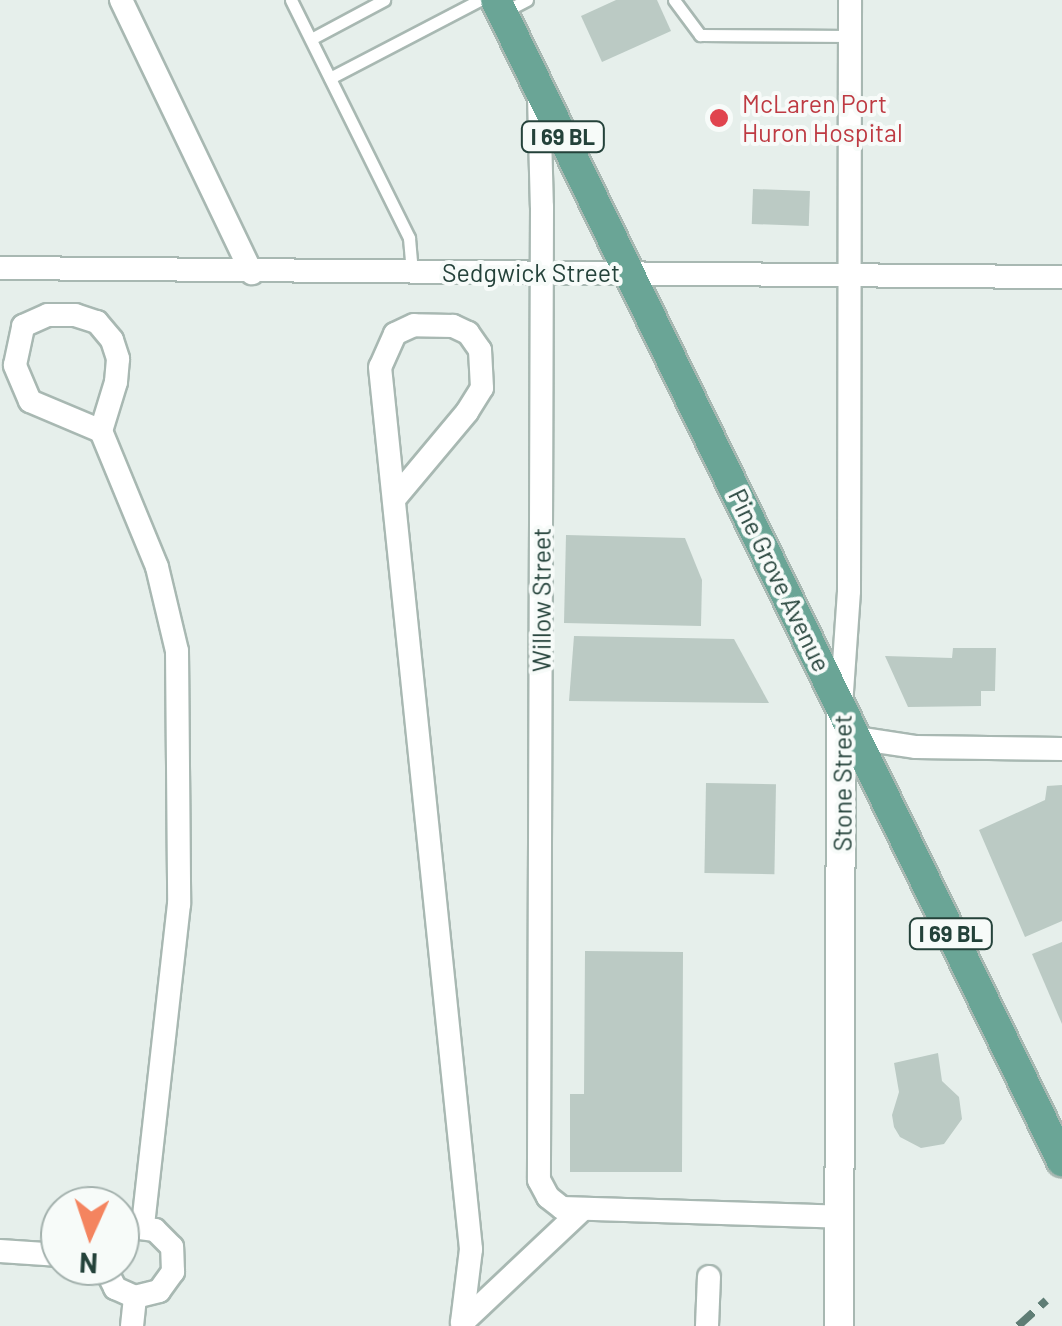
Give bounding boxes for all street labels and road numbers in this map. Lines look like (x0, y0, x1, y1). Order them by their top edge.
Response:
road number: I 69 BL (520, 120, 606, 154)
street label: Sedgwick Street (442, 257, 620, 287)
street label: Pine Grove Avenue (723, 484, 837, 676)
street label: Willow Street (526, 528, 556, 672)
street label: Stone Street (827, 715, 857, 851)
road number: I 69 BL (908, 917, 994, 951)

